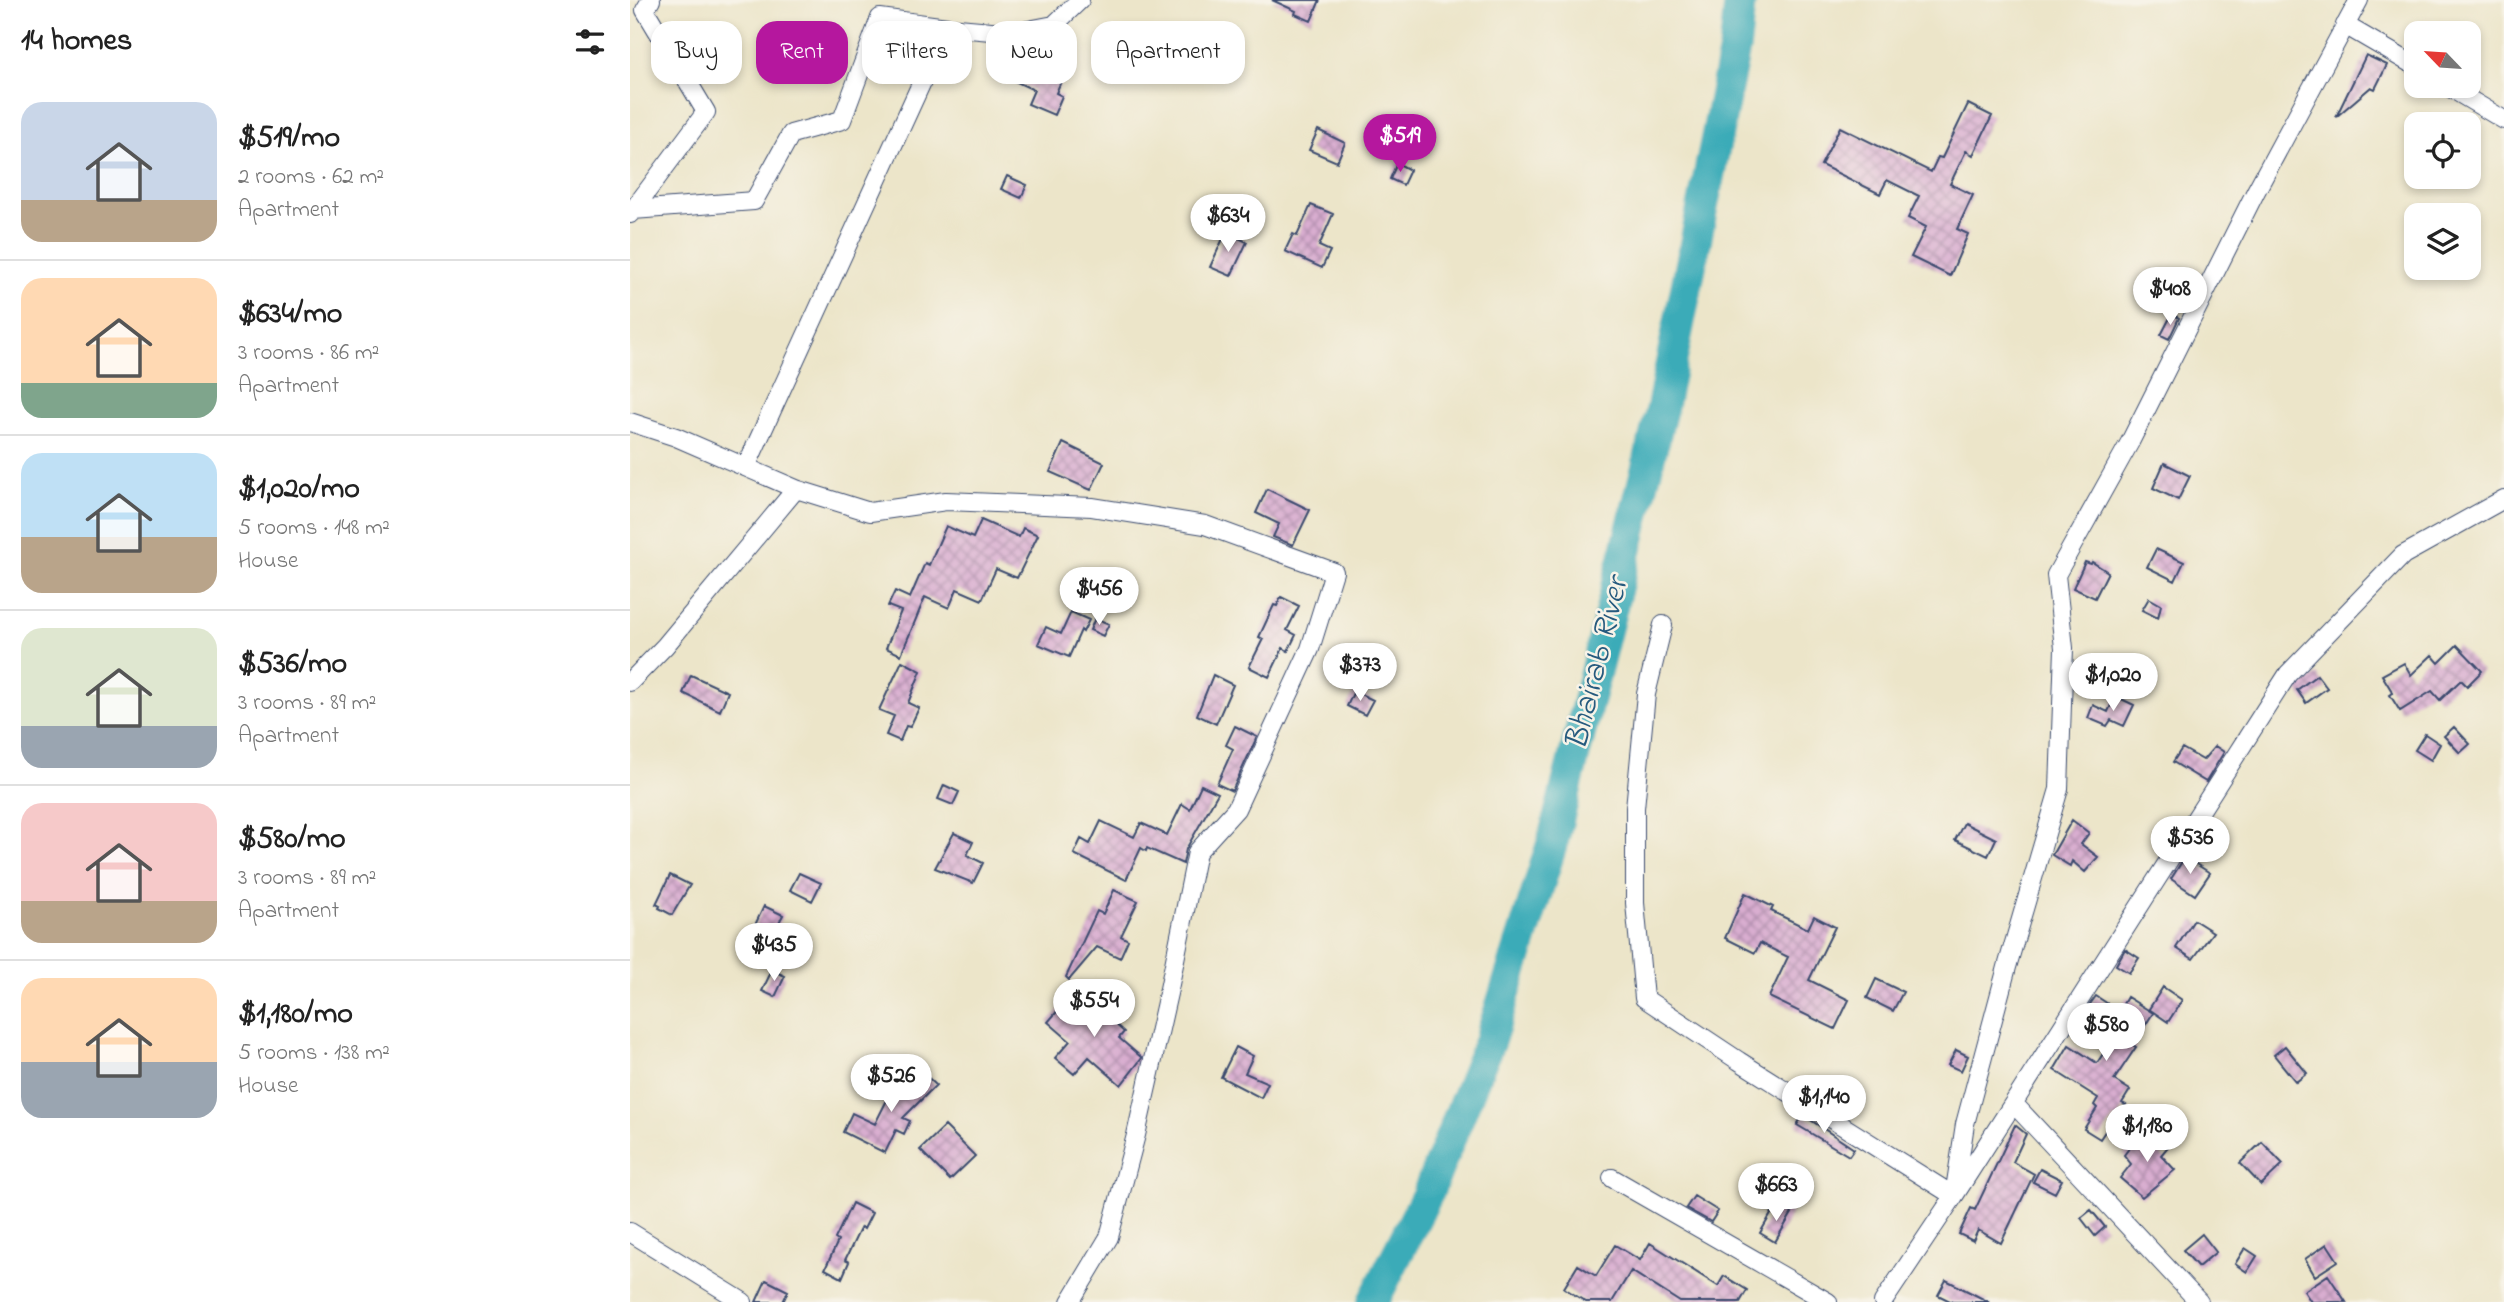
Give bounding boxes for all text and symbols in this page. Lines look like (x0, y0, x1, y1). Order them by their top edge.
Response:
text: 14 homes (21, 20, 132, 64)
chip: Buy (651, 21, 742, 84)
chip: Rent (756, 21, 848, 84)
chip: Filters (862, 21, 972, 84)
chip: New (986, 21, 1077, 84)
chip: Apartment (1091, 21, 1245, 84)
north arrow (2404, 21, 2482, 98)
map controls (2404, 21, 2481, 280)
icon: filters (571, 23, 609, 61)
button: locate (2404, 112, 2481, 189)
pin: $519 (1359, 114, 1441, 174)
text: $519/mo (238, 117, 340, 161)
text: $519 (1379, 120, 1421, 153)
icon: home (77, 130, 161, 214)
text: 2 rooms · 62 m² (238, 161, 384, 194)
text: Apartment (238, 194, 339, 227)
pin: $634 (1187, 194, 1269, 254)
text: $634 (1206, 200, 1250, 233)
button: layers (2404, 203, 2481, 280)
pin: $408 (2129, 268, 2211, 327)
text: $408 (2149, 273, 2191, 306)
text: $634/mo (238, 293, 342, 337)
icon: home (77, 306, 161, 390)
text: 3 rooms · 86 m² (238, 337, 379, 370)
text: Apartment (238, 370, 339, 403)
text: $1,020/mo (238, 468, 360, 512)
icon: home (77, 481, 161, 565)
text: 5 rooms · 148 m² (238, 512, 390, 545)
text: House (238, 545, 298, 578)
pin: $456 (1058, 568, 1140, 627)
water label: Bhairab River (1553, 569, 1644, 755)
text: $456 (1076, 573, 1122, 606)
text: $536/mo (238, 643, 347, 687)
pin: $373 (1319, 644, 1401, 703)
text: $373 (1339, 649, 1381, 682)
pin: $1,020 (2056, 654, 2170, 713)
icon: home (77, 656, 161, 740)
text: $1,020 (2085, 659, 2141, 692)
text: 3 rooms · 89 m² (238, 687, 376, 720)
text: Apartment (238, 720, 339, 753)
pin: $536 (2149, 816, 2231, 876)
text: $580/mo (238, 818, 346, 862)
text: $536 (2167, 822, 2213, 855)
icon: home (77, 831, 161, 915)
text: 3 rooms · 89 m² (238, 862, 376, 895)
text: Apartment (238, 895, 339, 928)
pin: $435 (733, 923, 815, 983)
text: $435 (751, 929, 797, 962)
pin: $554 (1053, 979, 1135, 1039)
text: $554 (1069, 985, 1119, 1018)
text: $1,180/mo (238, 993, 353, 1037)
pin: $580 (2065, 1004, 2147, 1063)
icon: home (77, 1006, 161, 1090)
text: $580 (2083, 1009, 2129, 1042)
text: 5 rooms · 138 m² (238, 1037, 390, 1070)
pin: $526 (850, 1054, 932, 1114)
text: $526 (867, 1060, 915, 1093)
text: House (238, 1070, 298, 1103)
pin: $1,140 (1767, 1076, 1881, 1135)
text: $1,140 (1798, 1081, 1850, 1114)
pin: $1,180 (2090, 1104, 2204, 1164)
text: $1,180 (2121, 1110, 2173, 1143)
pin: $663 (1735, 1164, 1817, 1223)
text: $663 (1754, 1169, 1798, 1202)

